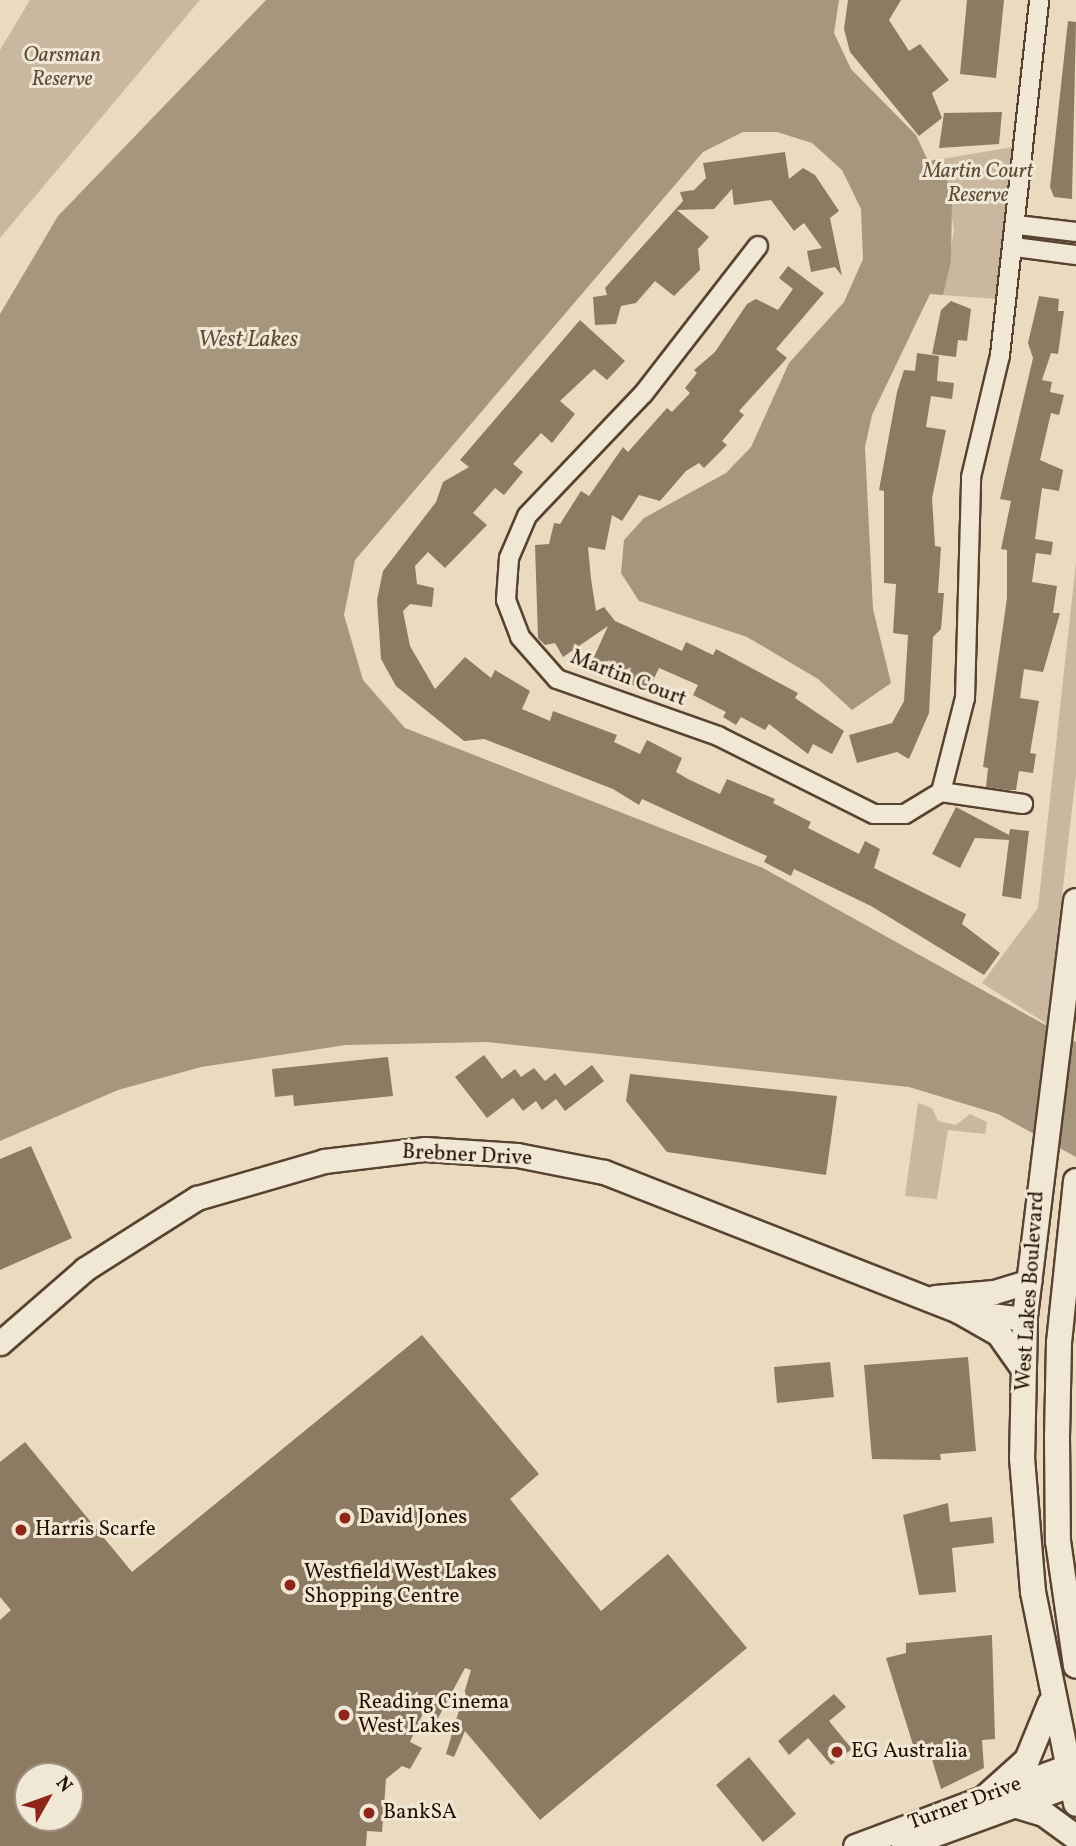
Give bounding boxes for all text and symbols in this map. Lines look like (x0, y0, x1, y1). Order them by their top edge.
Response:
park label: Oarsman Reserve (23, 43, 101, 93)
park label: Martin Court Reserve (923, 159, 1033, 209)
water label: West Lakes (198, 326, 298, 354)
street label: Martin Court (566, 645, 690, 713)
street label: Brebner Drive (401, 1140, 533, 1172)
street label: West Lakes Boulevard (1011, 1190, 1051, 1392)
place label: David Jones (359, 1505, 467, 1531)
marker: David Jones (337, 1510, 353, 1526)
place label: Harris Scarfe (35, 1517, 156, 1543)
marker: Harris Scarfe (13, 1522, 29, 1538)
place label: Westfield West Lakes Shopping Centre (304, 1560, 497, 1610)
marker: Westfield West Lakes Shopping Centre (282, 1577, 298, 1593)
place label: Reading Cinema West Lakes (358, 1690, 510, 1740)
marker: Reading Cinema West Lakes (336, 1707, 352, 1723)
place label: EG Australia (851, 1739, 968, 1765)
marker: EG Australia (829, 1744, 845, 1760)
north arrow (14, 1762, 84, 1832)
text: N (49, 1771, 78, 1798)
street label: Turner Drive (905, 1772, 1025, 1836)
place label: BankSA (383, 1800, 457, 1826)
marker: BankSA (361, 1805, 377, 1821)

